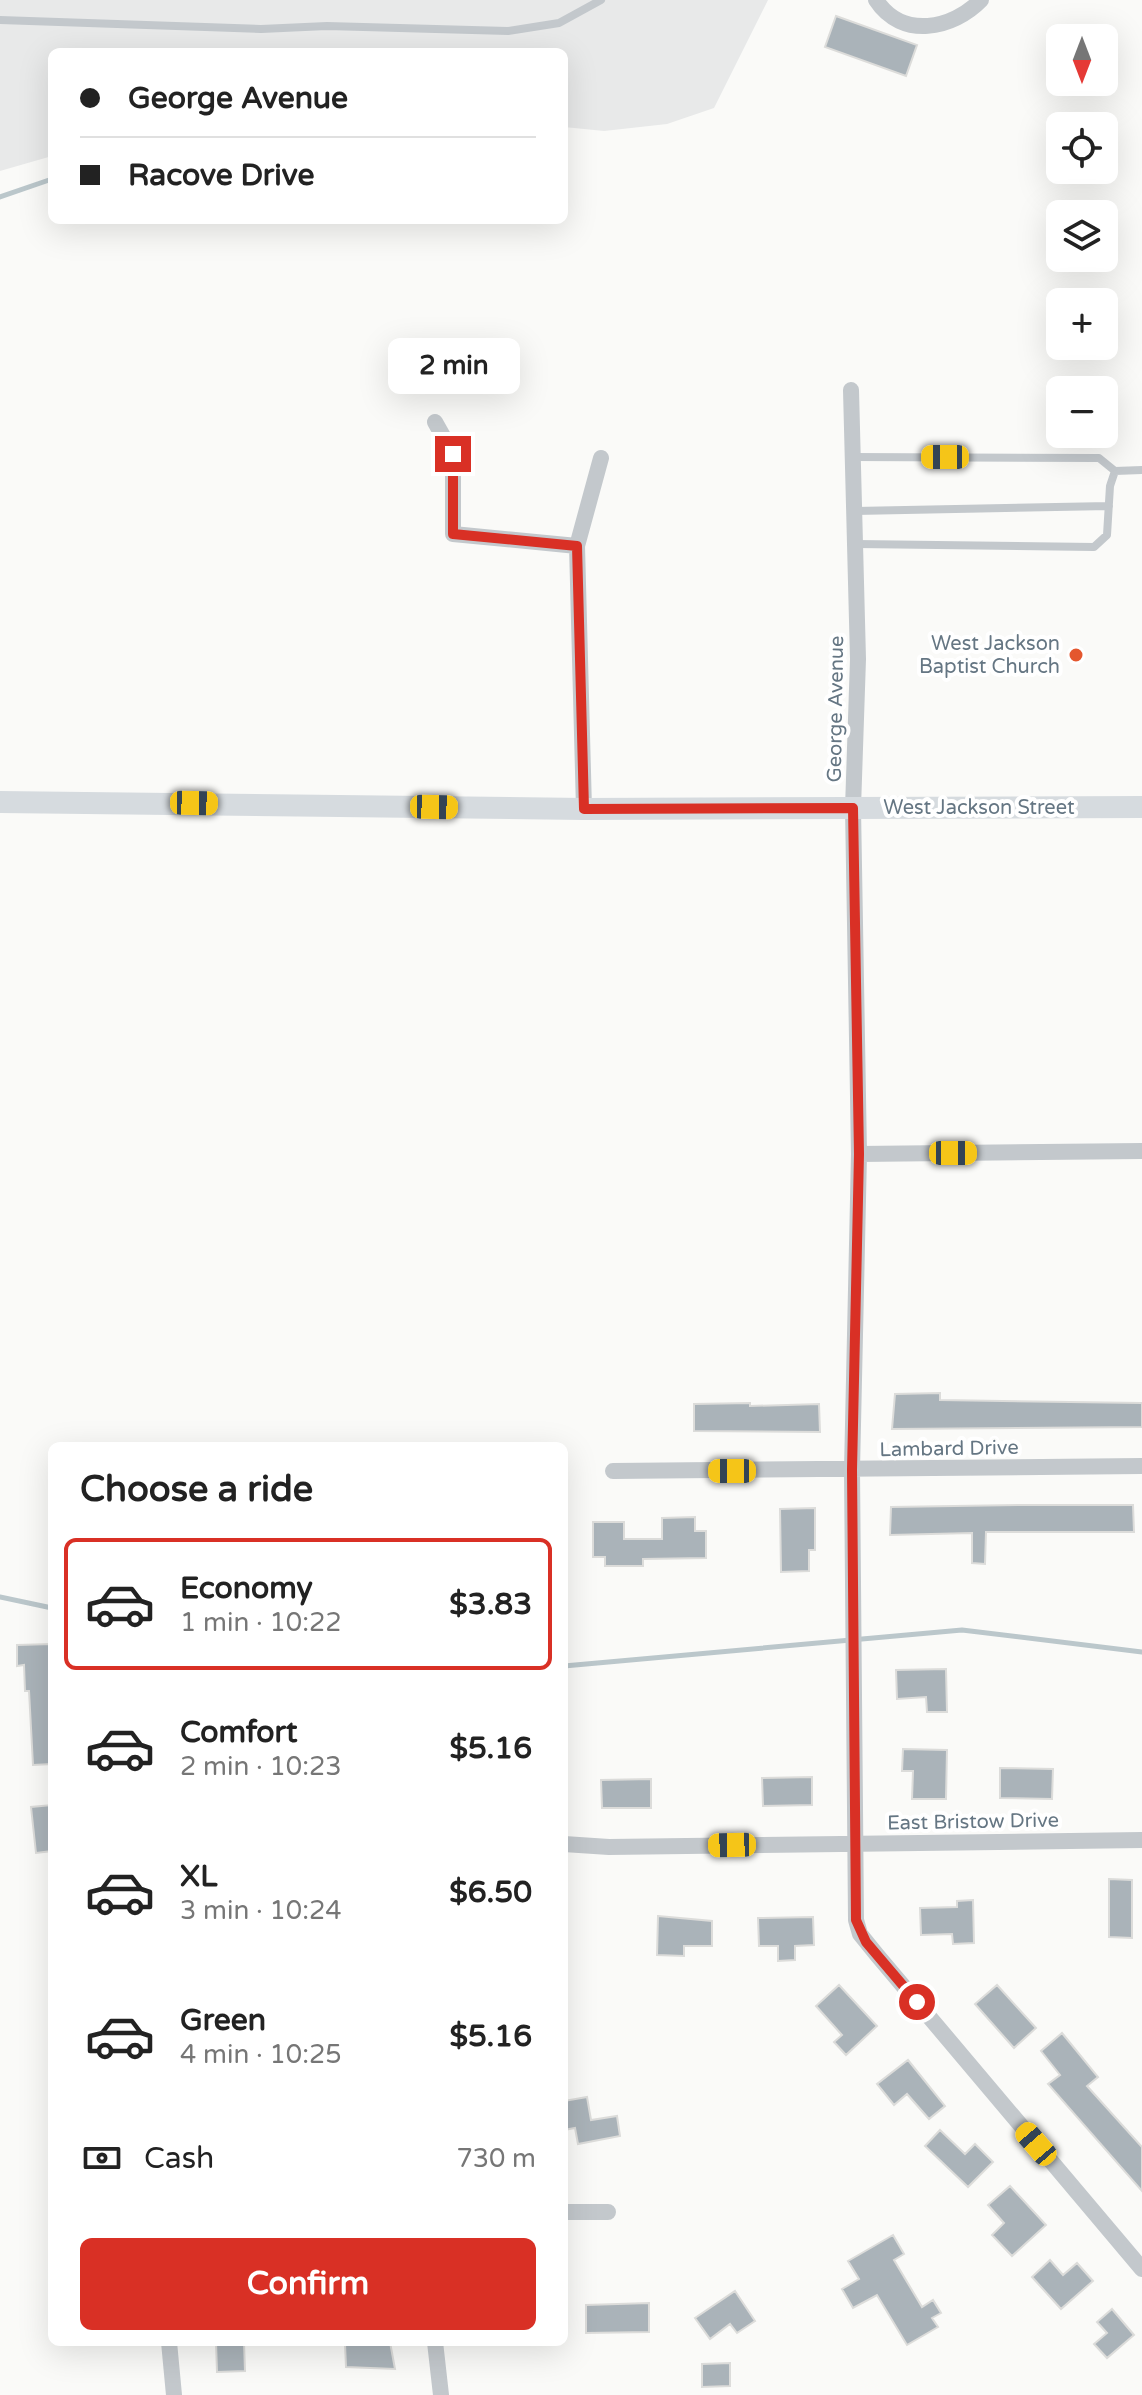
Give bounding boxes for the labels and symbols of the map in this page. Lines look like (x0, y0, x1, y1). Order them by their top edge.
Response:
north arrow (1046, 24, 1118, 96)
callout: 2 min (387, 338, 519, 394)
route end (435, 436, 471, 472)
car (921, 445, 969, 469)
place label: West Jackson Baptist Church (919, 632, 1060, 679)
street label: George Avenue (823, 635, 849, 783)
marker: West Jackson Baptist Church (1067, 646, 1085, 664)
car (170, 791, 218, 815)
car (410, 795, 458, 819)
street label: West Jackson Street (883, 796, 1075, 820)
car (929, 1141, 977, 1165)
street label: Lambard Drive (879, 1436, 1019, 1462)
car (708, 1459, 756, 1483)
street label: East Bristow Drive (887, 1809, 1059, 1835)
car (708, 1833, 756, 1857)
route start (899, 1984, 935, 2020)
car (1011, 2118, 1061, 2170)

